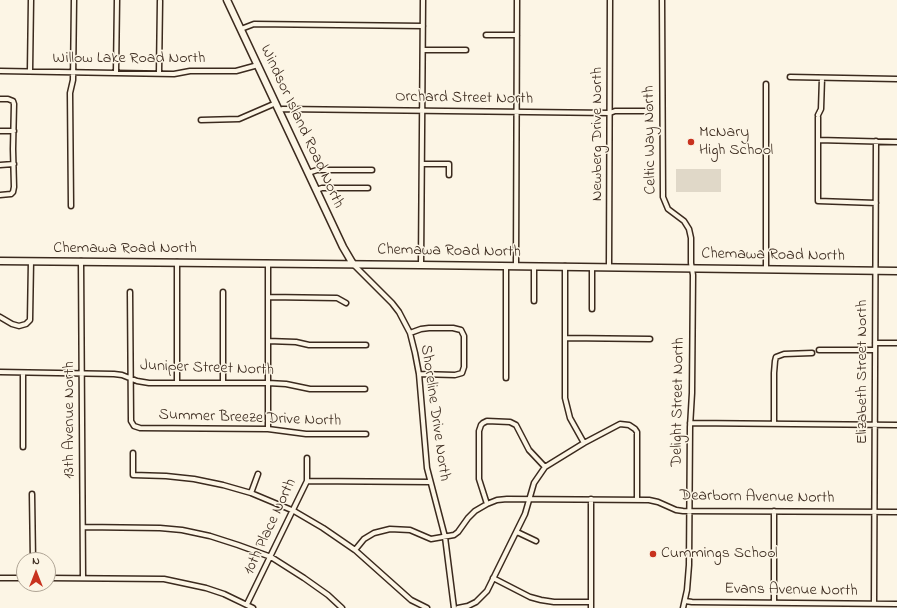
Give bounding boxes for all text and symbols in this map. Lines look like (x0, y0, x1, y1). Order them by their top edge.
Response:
street label: Windsor Island Road North (255, 42, 347, 212)
street label: Willow Lake Road North (53, 49, 205, 69)
street label: Newberg Drive North (588, 67, 608, 201)
street label: Celtic Way North (640, 85, 662, 195)
street label: Orchard Street North (395, 88, 533, 110)
place label: McNary High School (699, 123, 773, 161)
marker: McNary High School (686, 137, 696, 147)
street label: Chemawa Road North (53, 239, 197, 259)
street label: Chemawa Road North (377, 241, 521, 263)
street label: Chemawa Road North (701, 245, 845, 267)
street label: Elizabeth Street North (853, 300, 873, 444)
street label: Delight Street North (668, 337, 690, 467)
street label: Shoreline Drive North (415, 344, 453, 482)
street label: Juniper Street North (140, 357, 274, 381)
street label: 13th Avenue North (60, 361, 80, 479)
street label: Summer Breeze Drive North (158, 406, 342, 432)
street label: 10th Place North (240, 476, 302, 578)
street label: Dearborn Avenue North (679, 487, 835, 509)
place label: Cummings School (661, 544, 778, 564)
marker: Cummings School (648, 549, 658, 559)
north arrow (16, 552, 56, 592)
text: N (32, 553, 40, 569)
street label: Evans Avenue North (724, 580, 858, 602)

